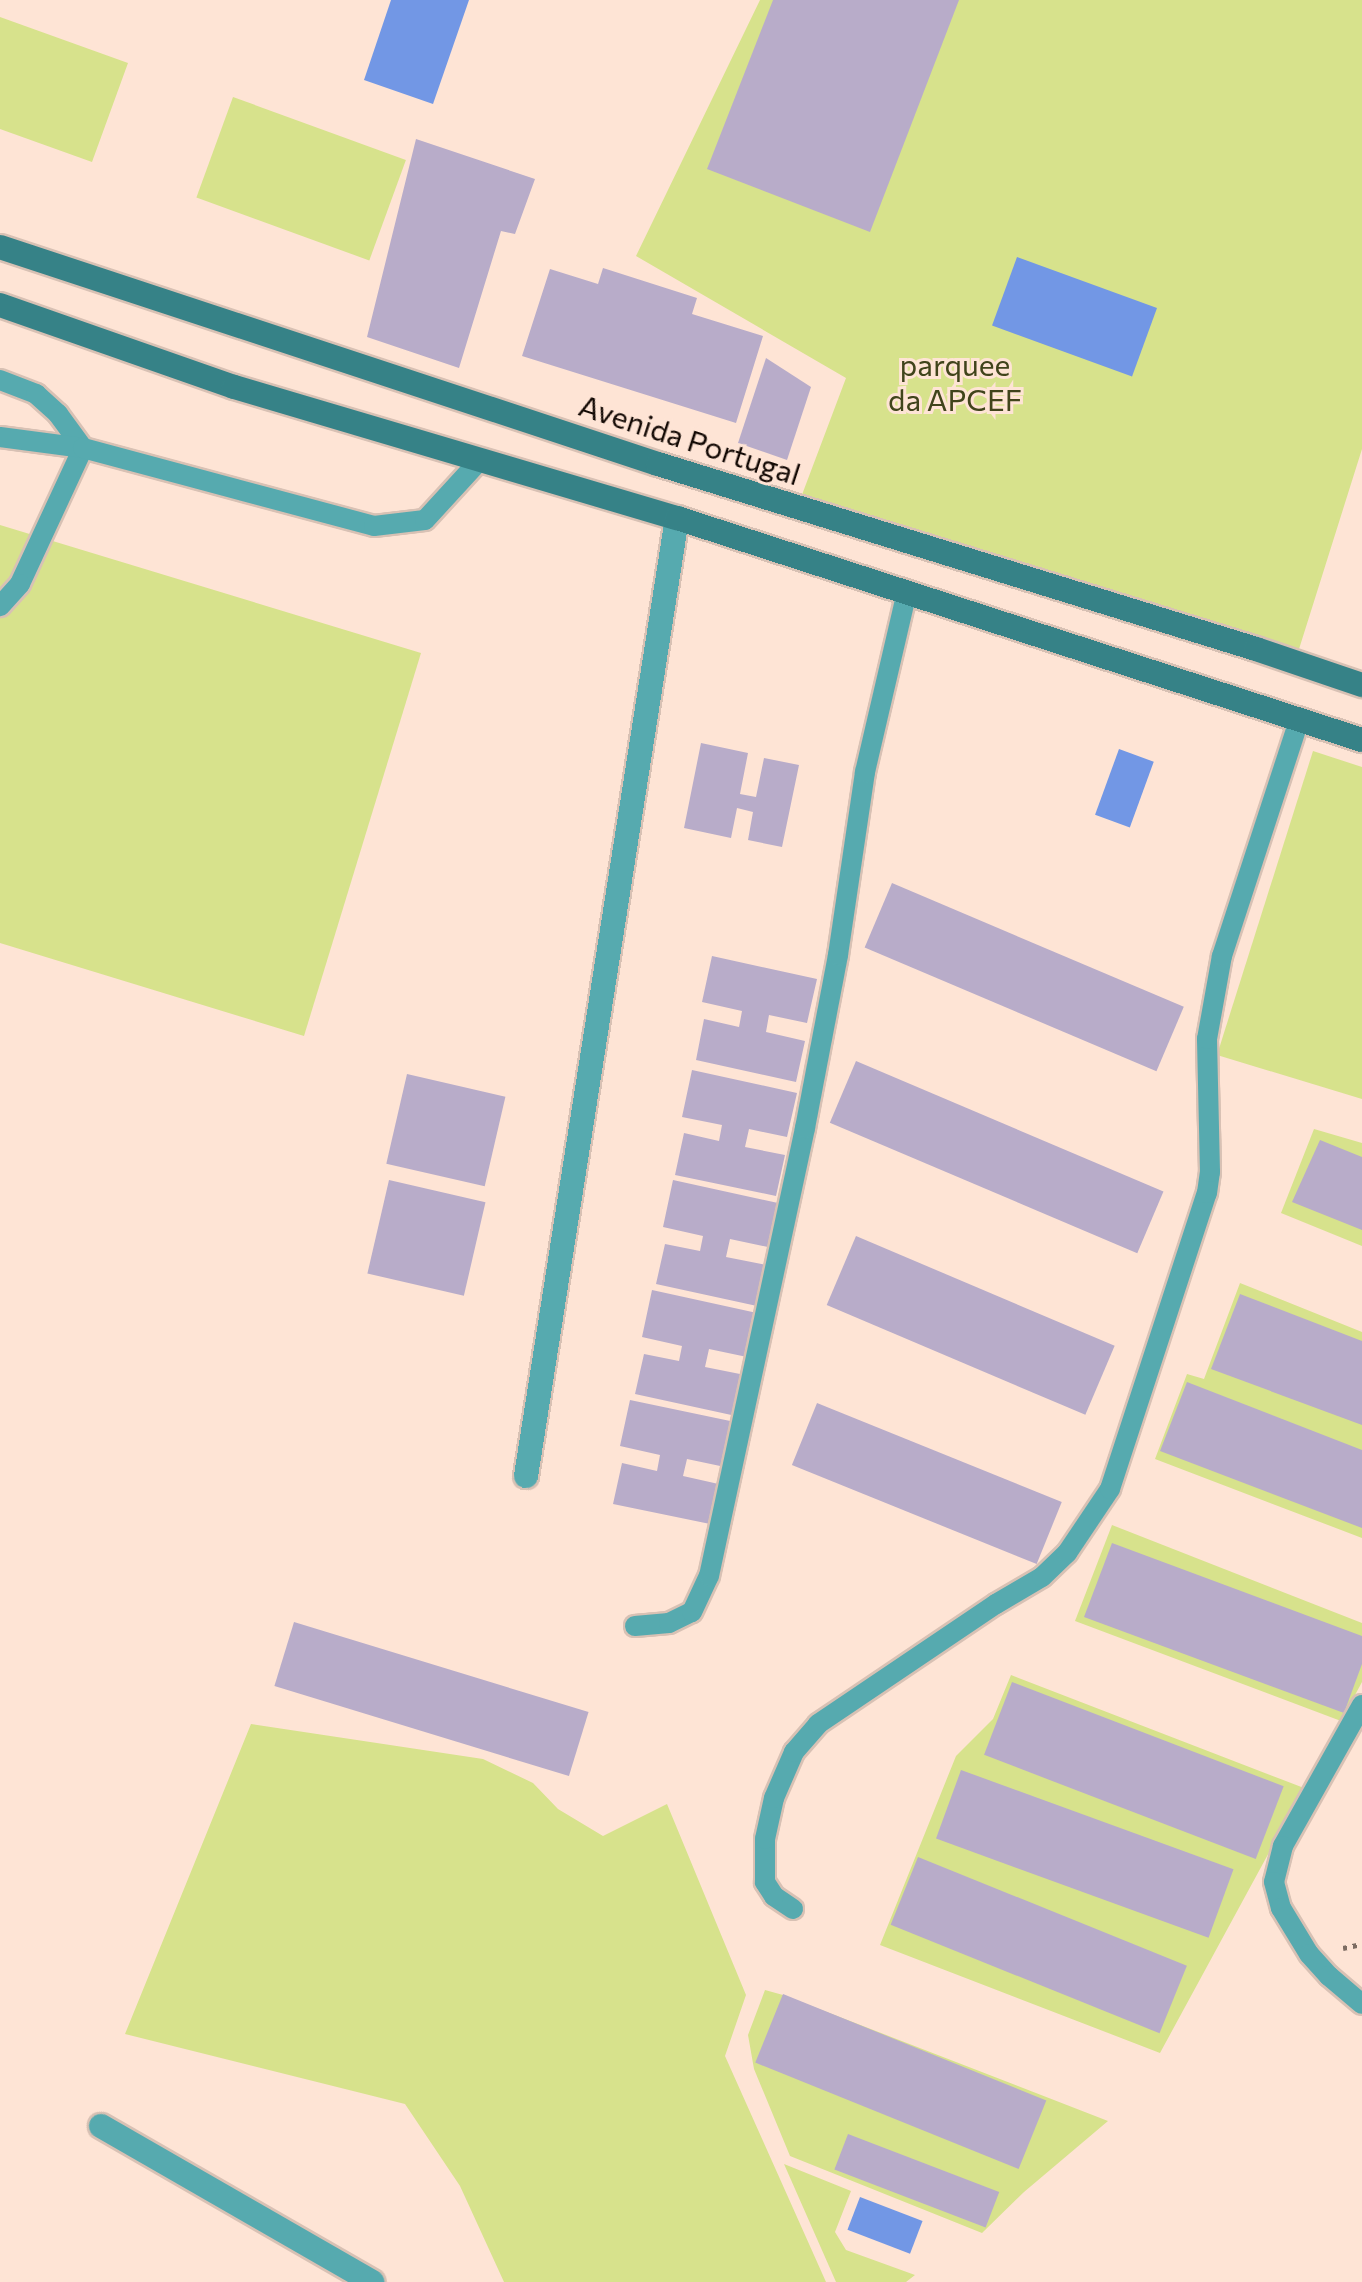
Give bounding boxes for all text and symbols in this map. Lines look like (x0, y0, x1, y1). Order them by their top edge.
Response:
park label: parquee da APCEF (888, 346, 1022, 416)
street label: Avenida Portugal (575, 386, 805, 492)

